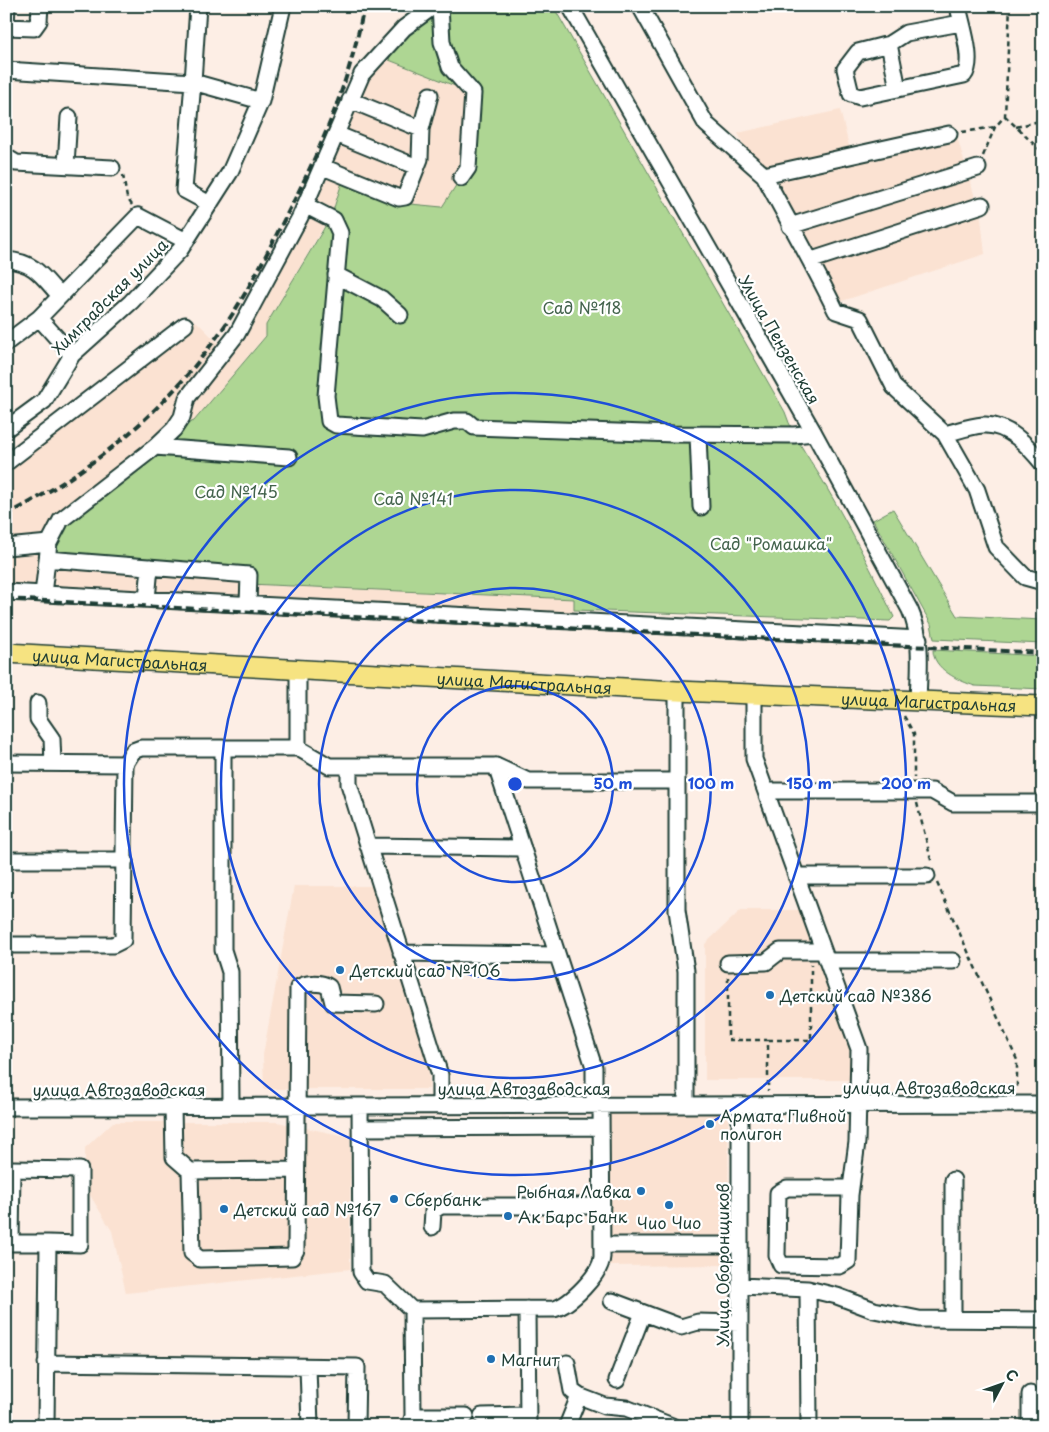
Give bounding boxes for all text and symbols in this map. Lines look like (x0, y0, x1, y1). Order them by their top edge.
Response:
street label: Химградская улица (45, 232, 173, 360)
street label: Улица Пензенская (733, 270, 827, 408)
park label: Сад №118 (542, 295, 622, 319)
park label: Сад №145 (194, 479, 278, 503)
park label: Сад №141 (373, 486, 453, 510)
park label: Сад "Ромашка" (710, 531, 832, 555)
street label: улица Магистральная (32, 643, 208, 676)
street label: улица Магистральная (436, 665, 612, 699)
street label: улица Магистральная (841, 686, 1017, 717)
text: 50 m (594, 771, 632, 794)
text: 100 m (688, 771, 734, 794)
text: 150 m (786, 771, 832, 794)
text: 200 m (881, 771, 931, 794)
centre of rings (506, 775, 524, 793)
place label: Детский сад №106 (349, 958, 501, 982)
marker: Детский сад №106 (334, 964, 346, 976)
place label: Детский сад №386 (779, 983, 932, 1007)
marker: Детский сад №386 (764, 989, 776, 1001)
street label: улица Автозаводская (842, 1075, 1016, 1099)
street label: улица Автозаводская (437, 1076, 611, 1100)
street label: улица Автозаводская (32, 1077, 206, 1101)
place label: Армата Пивной полигон (720, 1103, 846, 1145)
marker: Армата Пивной полигон (704, 1118, 716, 1130)
place label: Рыбная Лавка (516, 1179, 631, 1203)
street label: Улица Оборонщиков (710, 1183, 734, 1347)
marker: Рыбная Лавка (635, 1185, 647, 1197)
place label: Сбербанк (404, 1187, 482, 1211)
marker: Сбербанк (388, 1193, 400, 1205)
place label: Детский сад №167 (233, 1197, 381, 1221)
marker: Чио Чио (663, 1199, 675, 1211)
marker: Детский сад №167 (218, 1203, 230, 1215)
place label: Ак Барс Банк (518, 1204, 628, 1228)
marker: Ак Барс Банк (502, 1210, 514, 1222)
place label: Чио Чио (637, 1210, 701, 1234)
place label: Магнит (501, 1347, 561, 1371)
marker: Магнит (485, 1353, 497, 1365)
north arrow (976, 1360, 1026, 1410)
text: С (1001, 1364, 1024, 1386)

